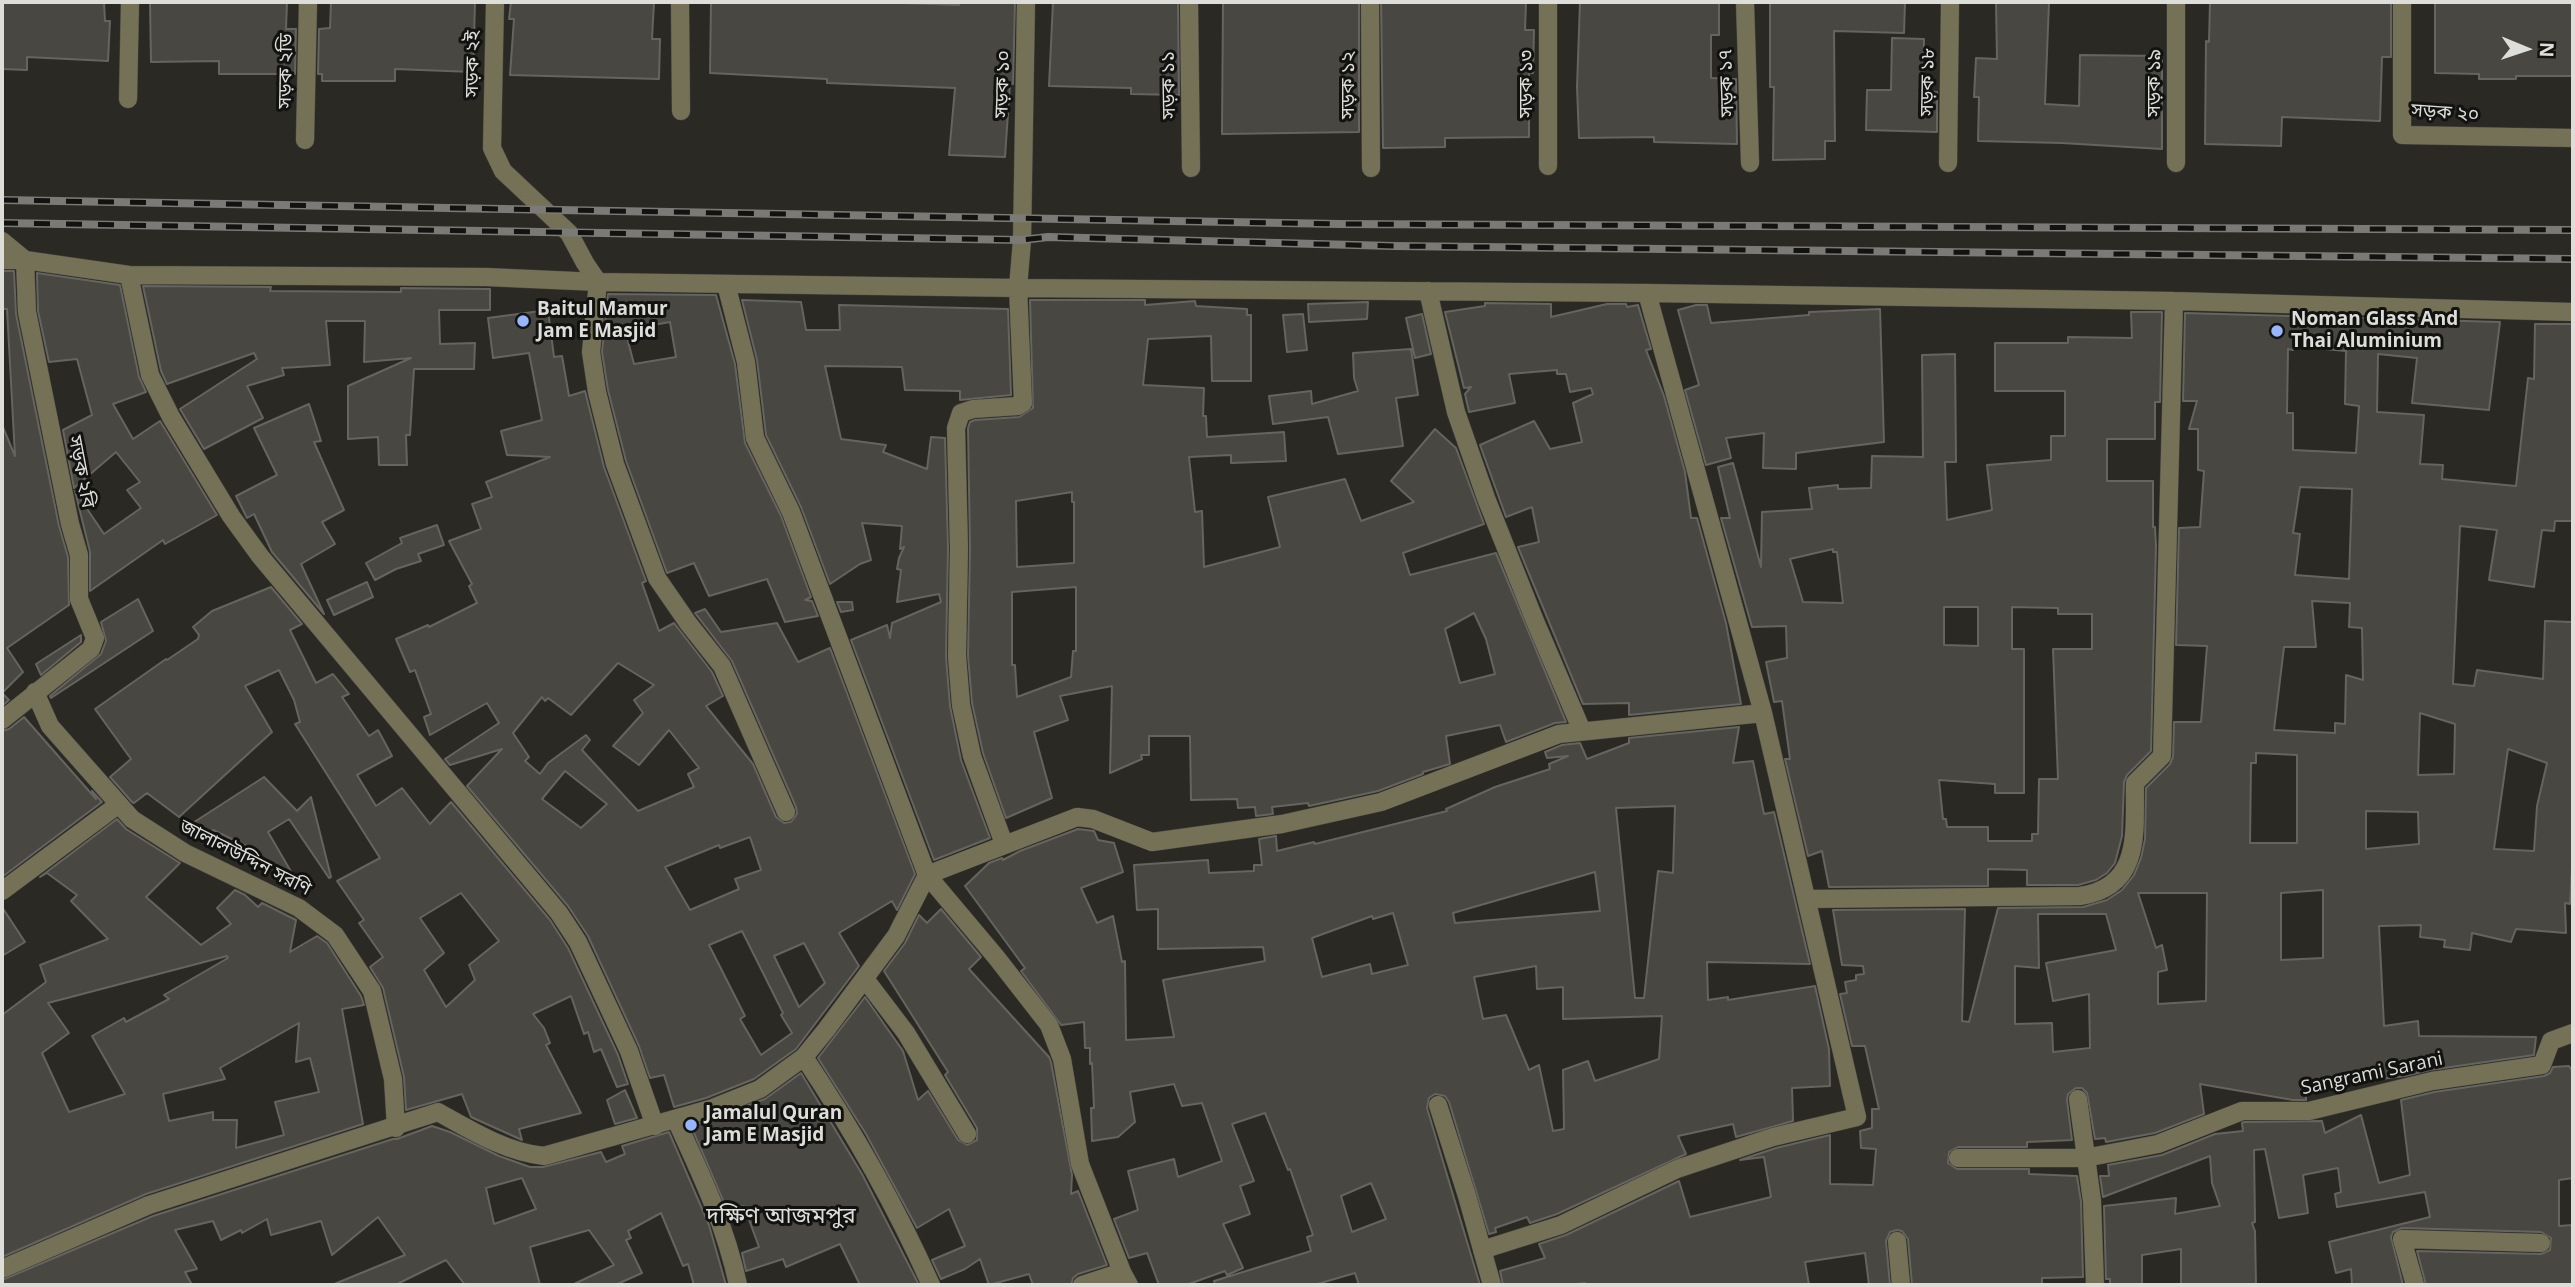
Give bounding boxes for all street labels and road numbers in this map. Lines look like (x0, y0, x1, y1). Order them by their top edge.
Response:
street label: সড়ক ২ই (461, 30, 485, 98)
street label: সড়ক ২ডি (274, 33, 298, 109)
street label: সড়ক ১৮ (1916, 48, 1940, 116)
street label: সড়ক ১৭ (1714, 49, 1740, 117)
street label: সড়ক ১৯ (2144, 49, 2166, 117)
street label: সড়ক ১০ (990, 50, 1016, 118)
street label: সড়ক ১৩ (1516, 50, 1538, 118)
street label: সড়ক ১১ (1157, 51, 1181, 119)
street label: সড়ক ১২ (1338, 51, 1360, 119)
street label: সড়ক ২০ (2410, 99, 2480, 127)
street label: সড়ক ২বি (63, 434, 99, 510)
street label: জালালউদ্দিন সরণি (175, 815, 315, 901)
street label: Sangrami Sarani (2299, 1048, 2445, 1100)

